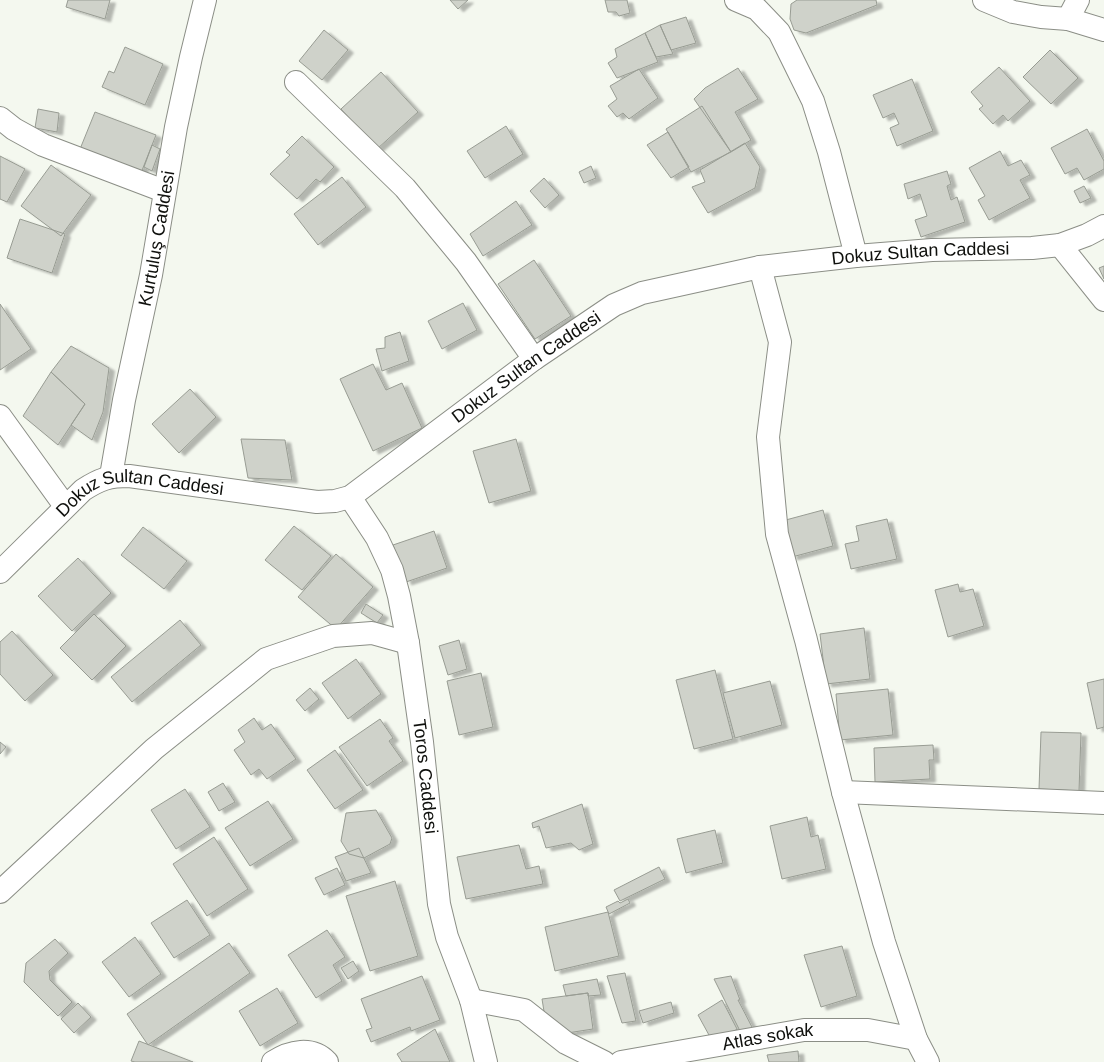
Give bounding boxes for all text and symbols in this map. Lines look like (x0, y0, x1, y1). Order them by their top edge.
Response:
street label: Kurtuluş Caddesi (135, 169, 178, 308)
street label: Dokuz Sultan Caddesi (830, 238, 1010, 269)
street label: Dokuz Sultan Caddesi (448, 307, 604, 427)
street label: Dokuz Sultan Caddesi (52, 466, 225, 521)
street label: Toros Caddesi (409, 718, 442, 835)
street label: Atlas sokak (721, 1020, 814, 1054)

